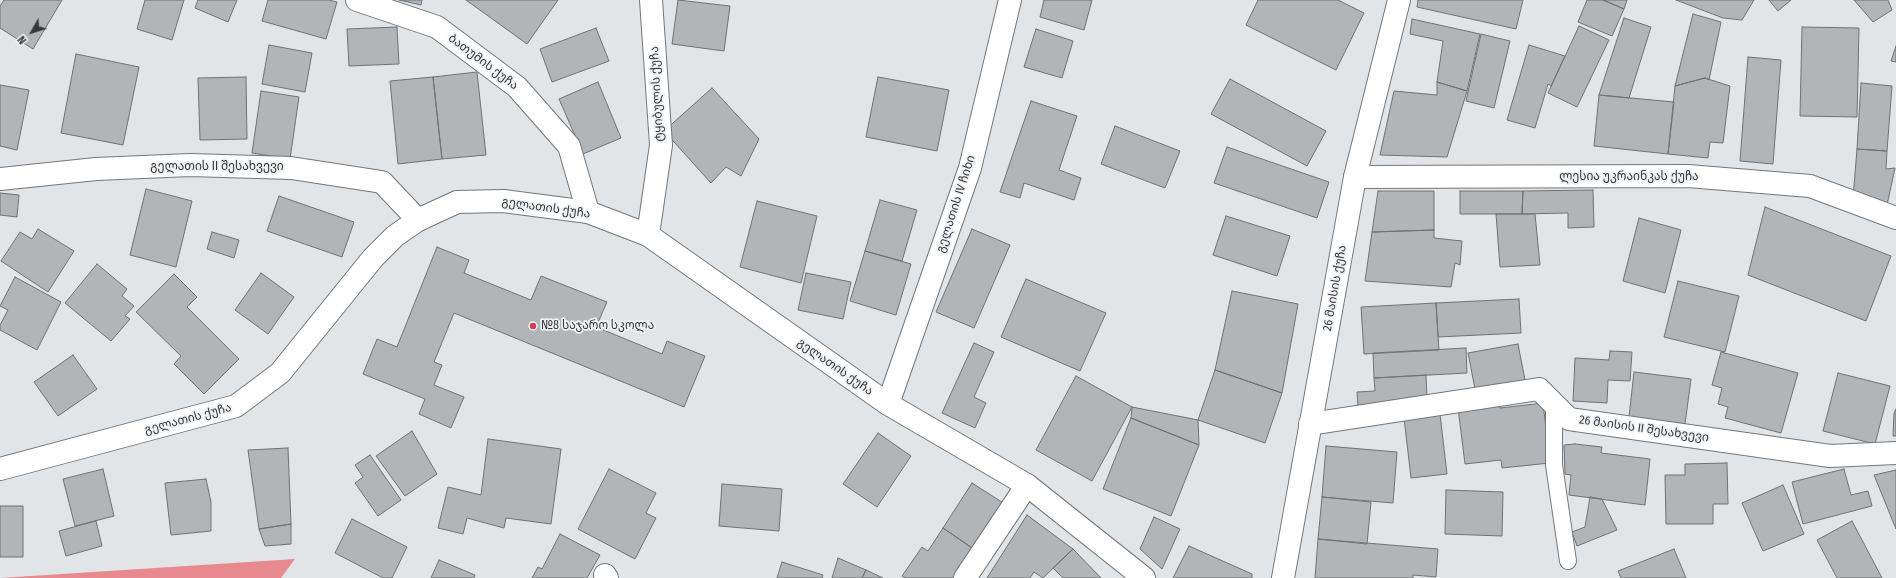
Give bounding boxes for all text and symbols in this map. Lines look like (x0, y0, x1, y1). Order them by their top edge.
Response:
north arrow (12, 12, 52, 52)
street label: ბათუმის ქუჩა (445, 31, 521, 93)
text: N (15, 33, 29, 47)
street label: ტყიბულის ქუჩა (647, 46, 667, 142)
street label: გელათის IV ჩიხი (933, 153, 979, 255)
street label: გელათის II შესახვევი (150, 160, 284, 174)
street label: ლესია უკრაინკას ქუჩა (1559, 170, 1699, 184)
street label: გელათის ქუჩა (501, 195, 591, 221)
street label: 26 მაისის ქუჩა (1320, 244, 1350, 332)
place label: №8 საჯარო სკოლა (541, 319, 654, 333)
marker: №8 საჯარო სკოლა (528, 321, 538, 331)
street label: გელათის ქუჩა (794, 335, 876, 399)
street label: გელათის ქუჩა (143, 400, 233, 438)
street label: 26 მაისის II შესახვევი (1578, 413, 1710, 445)

